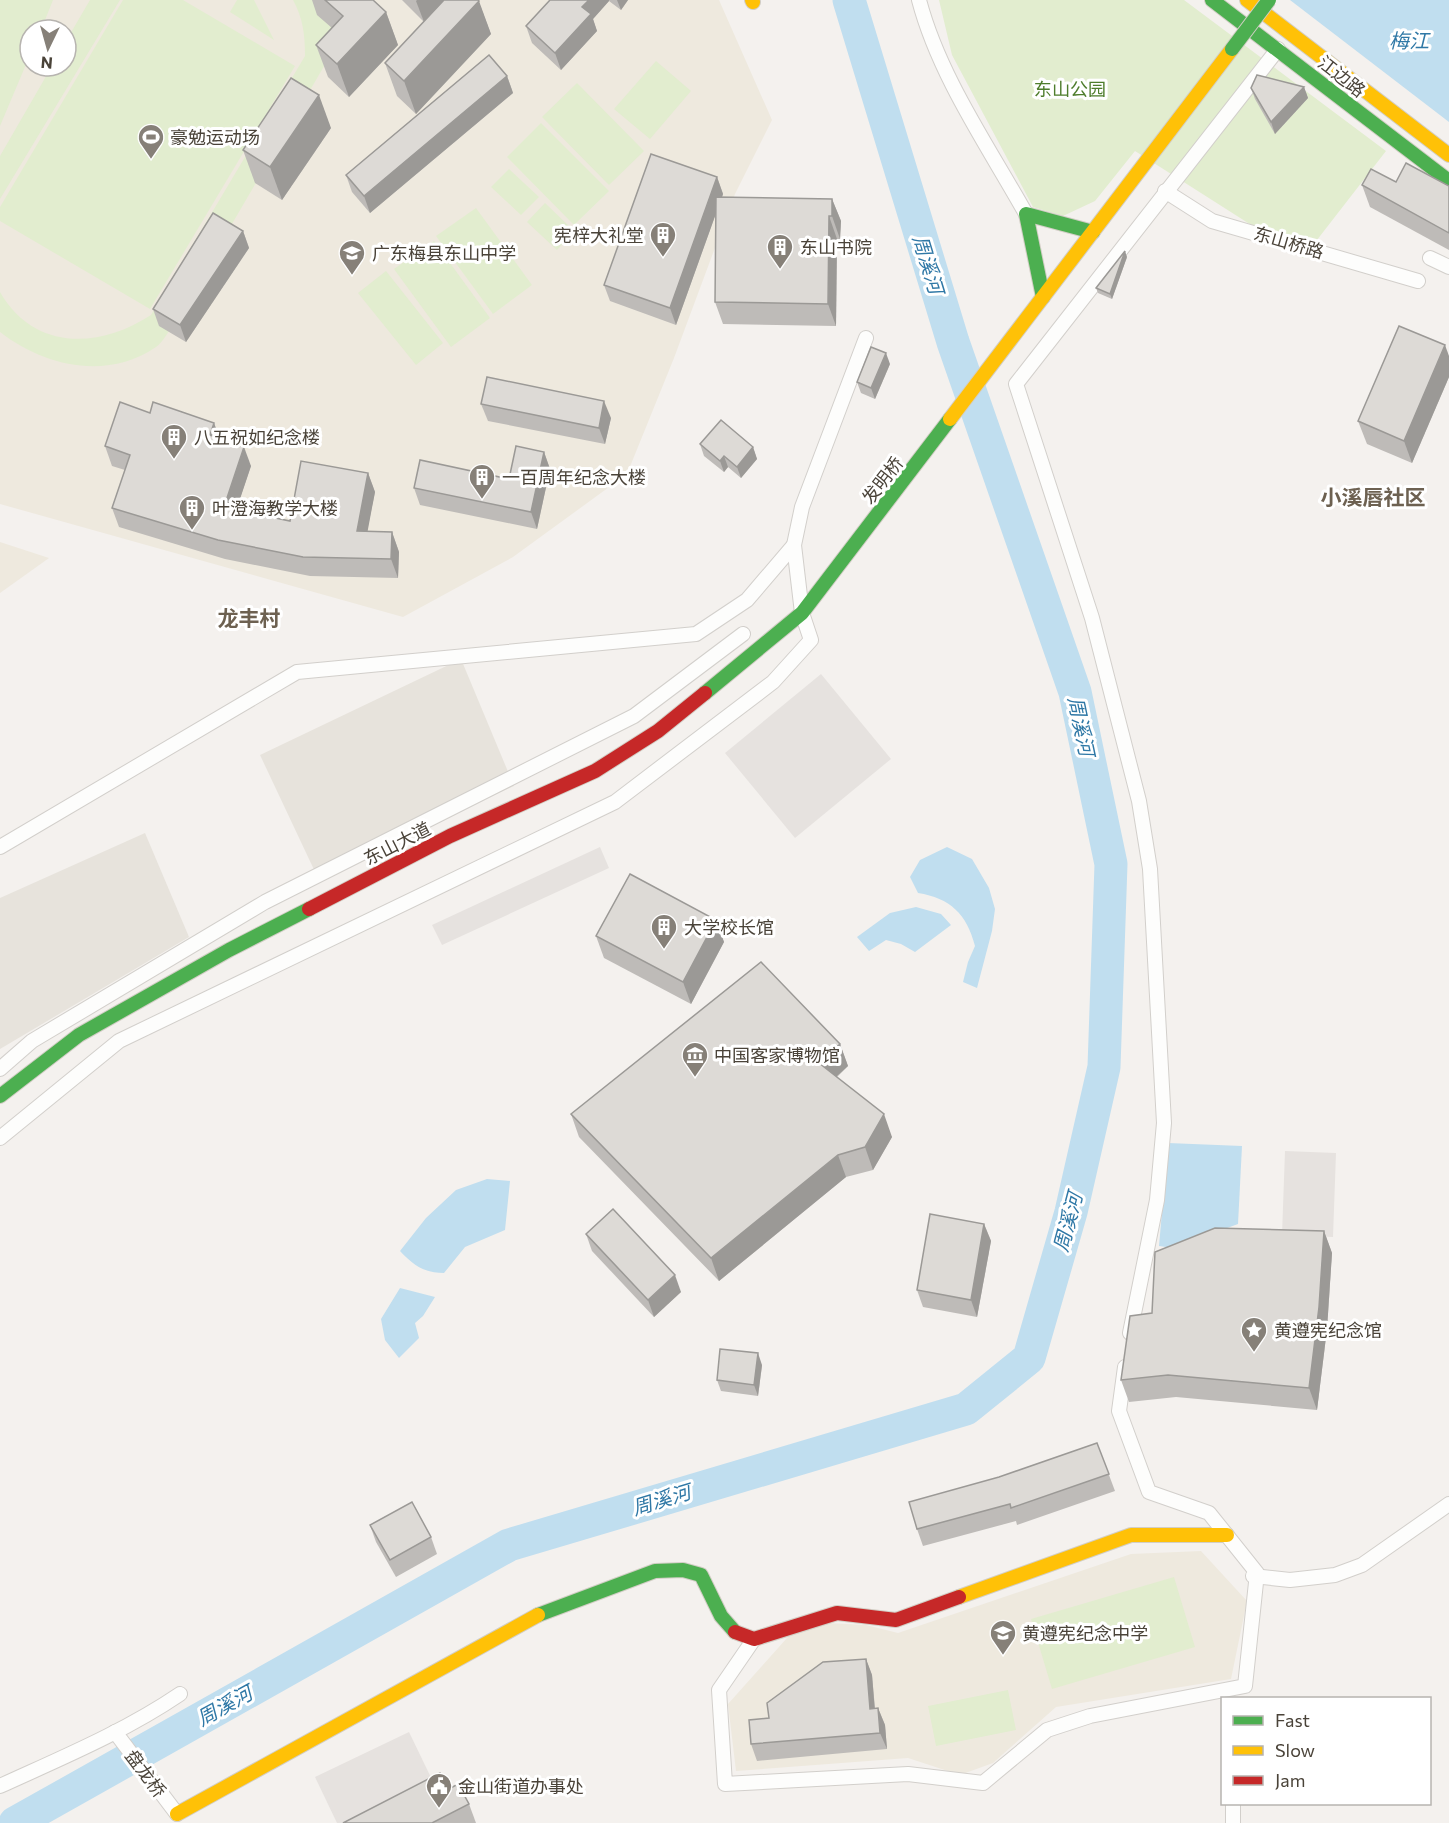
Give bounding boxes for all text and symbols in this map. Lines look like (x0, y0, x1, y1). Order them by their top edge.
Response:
north arrow (18, 18, 78, 78)
water label: 梅江 (1389, 28, 1431, 52)
street label: 江边路 (1314, 51, 1370, 101)
text: N (40, 53, 53, 73)
park label: 东山公园 (1034, 78, 1106, 100)
sports icon: 豪勉运动场 (136, 122, 166, 160)
place label: 豪勉运动场 (170, 126, 260, 148)
building icon: 宪梓大礼堂 (648, 220, 678, 258)
street label: 东山桥路 (1251, 222, 1327, 262)
place label: 宪梓大礼堂 (554, 224, 644, 246)
building icon: 东山书院 (765, 232, 795, 270)
water label: 周溪河 (909, 232, 950, 300)
place label: 东山书院 (800, 236, 872, 258)
school or university icon: 广东梅县东山中学 (337, 238, 367, 276)
place label: 广东梅县东山中学 (372, 242, 516, 264)
building icon: 八五祝如纪念楼 (159, 422, 189, 460)
place label: 八五祝如纪念楼 (194, 426, 320, 448)
street label: 发明桥 (857, 452, 907, 508)
building icon: 一百周年纪念大楼 (467, 462, 497, 500)
place label: 一百周年纪念大楼 (502, 466, 646, 488)
district label: 小溪唇社区 (1321, 484, 1426, 509)
building icon: 叶澄海教学大楼 (177, 493, 207, 531)
place label: 叶澄海教学大楼 (212, 497, 338, 519)
district label: 龙丰村 (218, 605, 281, 630)
water label: 周溪河 (1064, 694, 1101, 762)
street label: 东山大道 (360, 817, 434, 869)
building icon: 大学校长馆 (649, 912, 679, 950)
place label: 大学校长馆 (684, 916, 774, 938)
museum icon: 中国客家博物馆 (680, 1040, 710, 1078)
place label: 中国客家博物馆 (714, 1044, 840, 1066)
water label: 周溪河 (1048, 1186, 1087, 1254)
place icon: 黄遵宪纪念馆 (1239, 1315, 1269, 1353)
place label: 黄遵宪纪念馆 (1274, 1319, 1382, 1341)
water label: 周溪河 (629, 1478, 697, 1519)
school or university icon: 黄遵宪纪念中学 (988, 1618, 1018, 1656)
place label: 黄遵宪纪念中学 (1022, 1622, 1148, 1644)
water label: 周溪河 (192, 1678, 260, 1730)
legend (1221, 1697, 1431, 1805)
text: Fast (1275, 1709, 1310, 1731)
text: Slow (1275, 1739, 1315, 1761)
street label: 盘龙桥 (121, 1745, 171, 1801)
text: Jam (1275, 1769, 1305, 1791)
public building icon: 金山街道办事处 (424, 1771, 454, 1809)
place label: 金山街道办事处 (458, 1775, 584, 1797)

